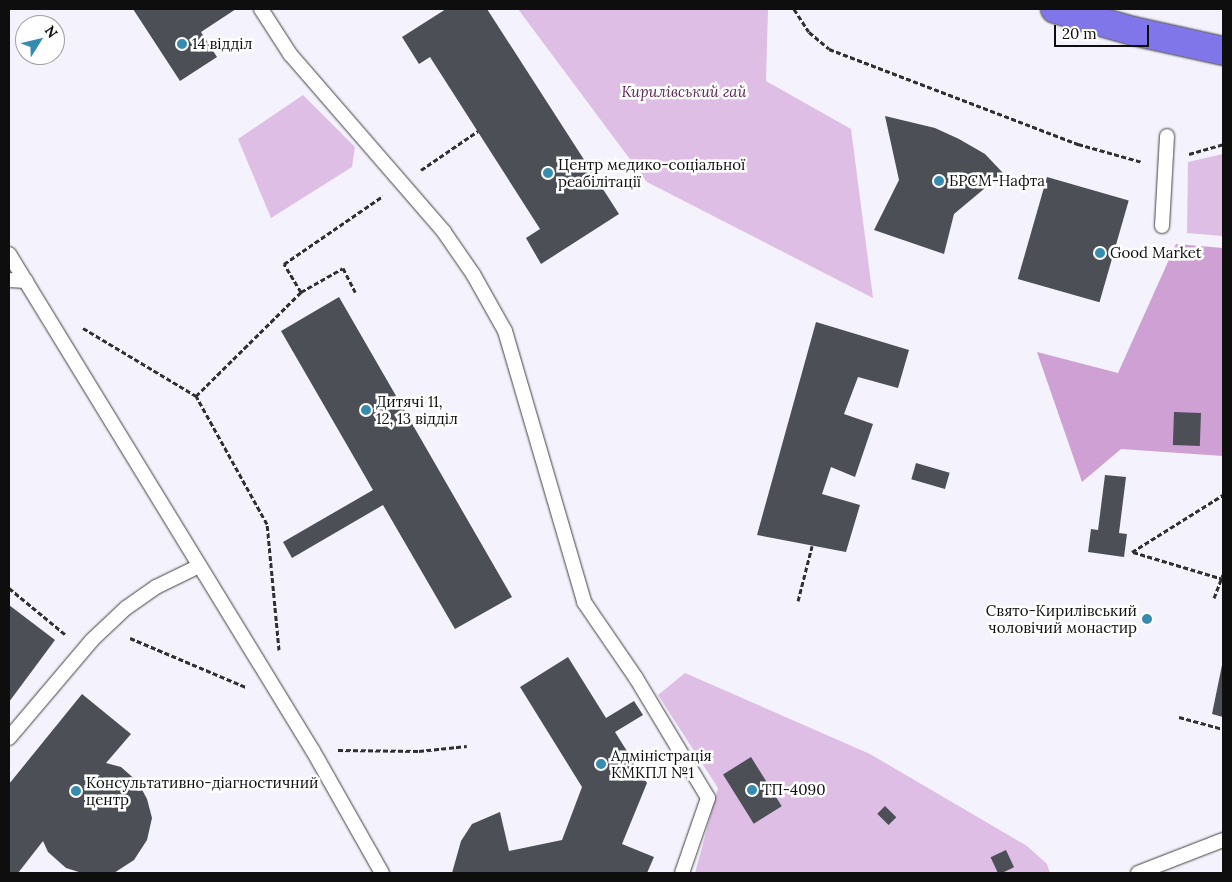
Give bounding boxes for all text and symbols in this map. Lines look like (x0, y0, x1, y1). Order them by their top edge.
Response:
north arrow (15, 15, 65, 65)
scale bar (1057, 15, 1152, 47)
text: N (41, 22, 62, 41)
text: 20 m (1062, 24, 1097, 43)
place label: 14 відділ (192, 35, 252, 53)
marker: 14 відділ (176, 38, 188, 50)
park label: Кирилівський гай (622, 83, 746, 101)
place label: Центр медико-соціальної реабілітації (558, 155, 745, 190)
marker: Центр медико-соціальної реабілітації (542, 167, 554, 179)
place label: БРСМ-Нафта (949, 172, 1045, 190)
marker: БРСМ-Нафта (933, 175, 945, 187)
place label: Good Market (1110, 244, 1202, 262)
marker: Good Market (1094, 247, 1106, 259)
place label: Дитячі 11, 12, 13 відділ (376, 392, 458, 427)
marker: Дитячі 11, 12, 13 відділ (360, 404, 372, 416)
place label: Свято-Кирилівський чоловічий монастир (986, 601, 1137, 636)
marker: Свято-Кирилівський чоловічий монастир (1141, 613, 1153, 625)
place label: Адміністрація КМКПЛ №1 (611, 746, 712, 781)
marker: Адміністрація КМКПЛ №1 (595, 758, 607, 770)
place label: Консультативно-діагностичний центр (86, 773, 318, 808)
place label: ТП-4090 (762, 781, 826, 799)
marker: ТП-4090 (746, 784, 758, 796)
marker: Консультативно-діагностичний центр (70, 785, 82, 797)

